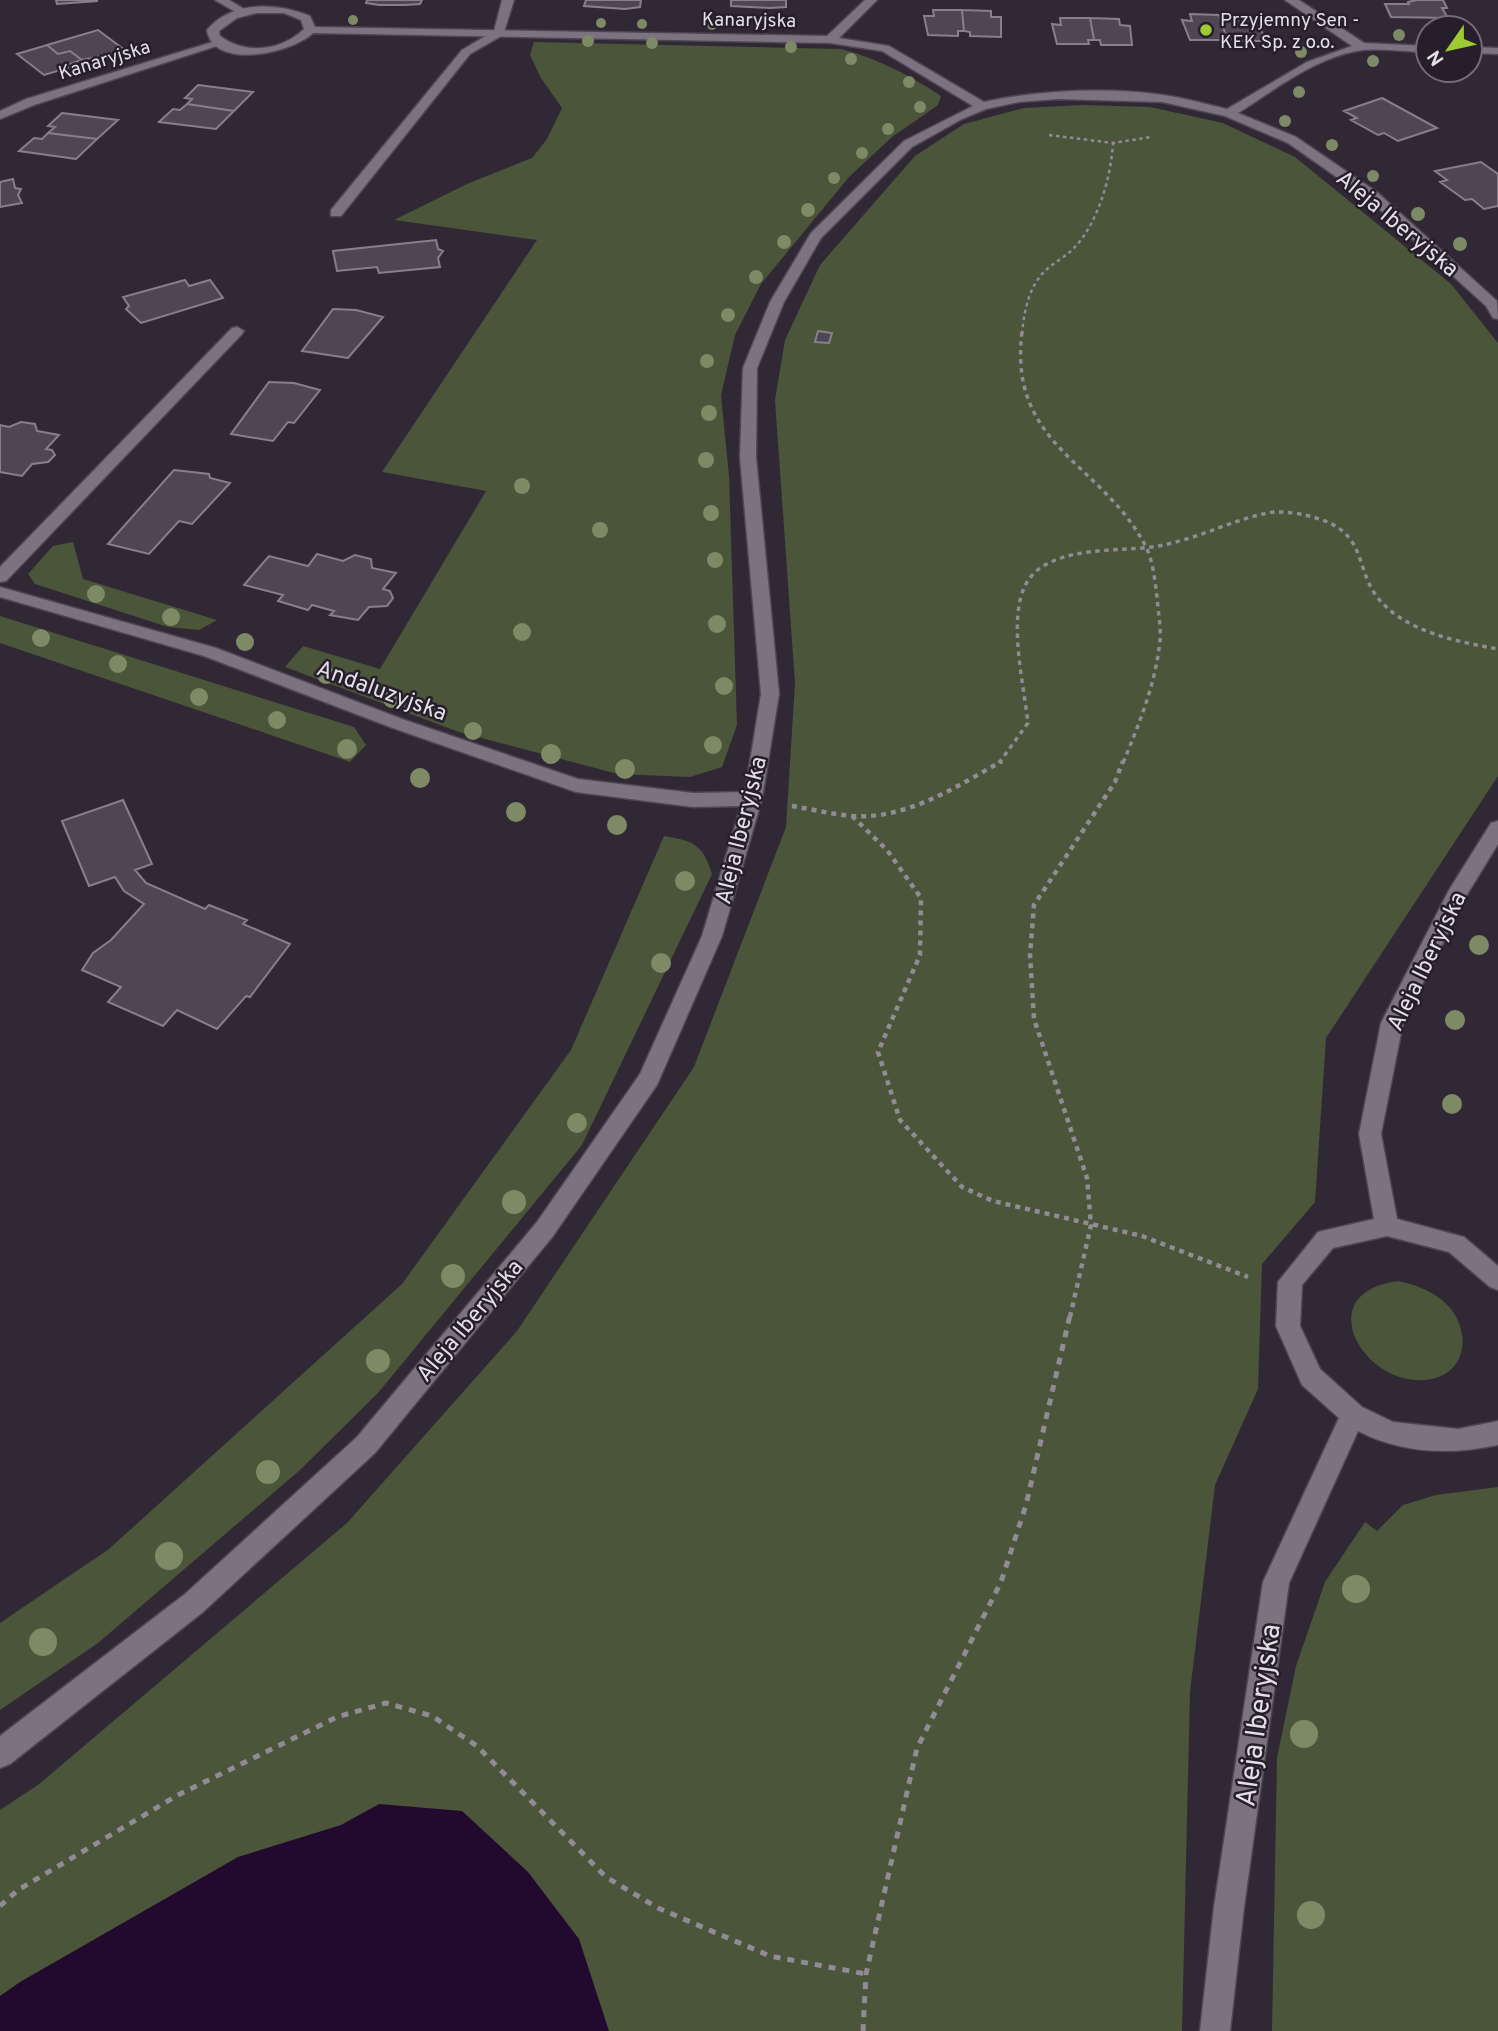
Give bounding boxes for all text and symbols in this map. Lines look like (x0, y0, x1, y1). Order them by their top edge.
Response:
street label: Kanaryjska (702, 8, 796, 34)
place label: Przyjemny Sen - KEK Sp. z o.o. (1220, 9, 1360, 55)
north arrow (1414, 14, 1484, 84)
marker: Przyjemny Sen - KEK Sp. z o.o. (1198, 22, 1214, 38)
street label: Kanaryjska (56, 36, 153, 86)
text: N (1423, 45, 1450, 70)
street label: Aleja Iberyjska (1329, 165, 1464, 285)
street label: Andaluzyjska (312, 655, 450, 729)
street label: Aleja Iberyjska (710, 754, 775, 908)
street label: Aleja Iberyjska (1382, 888, 1474, 1037)
street label: Aleja Iberyjska (411, 1254, 531, 1389)
street label: Aleja Iberyjska (1229, 1622, 1291, 1809)

